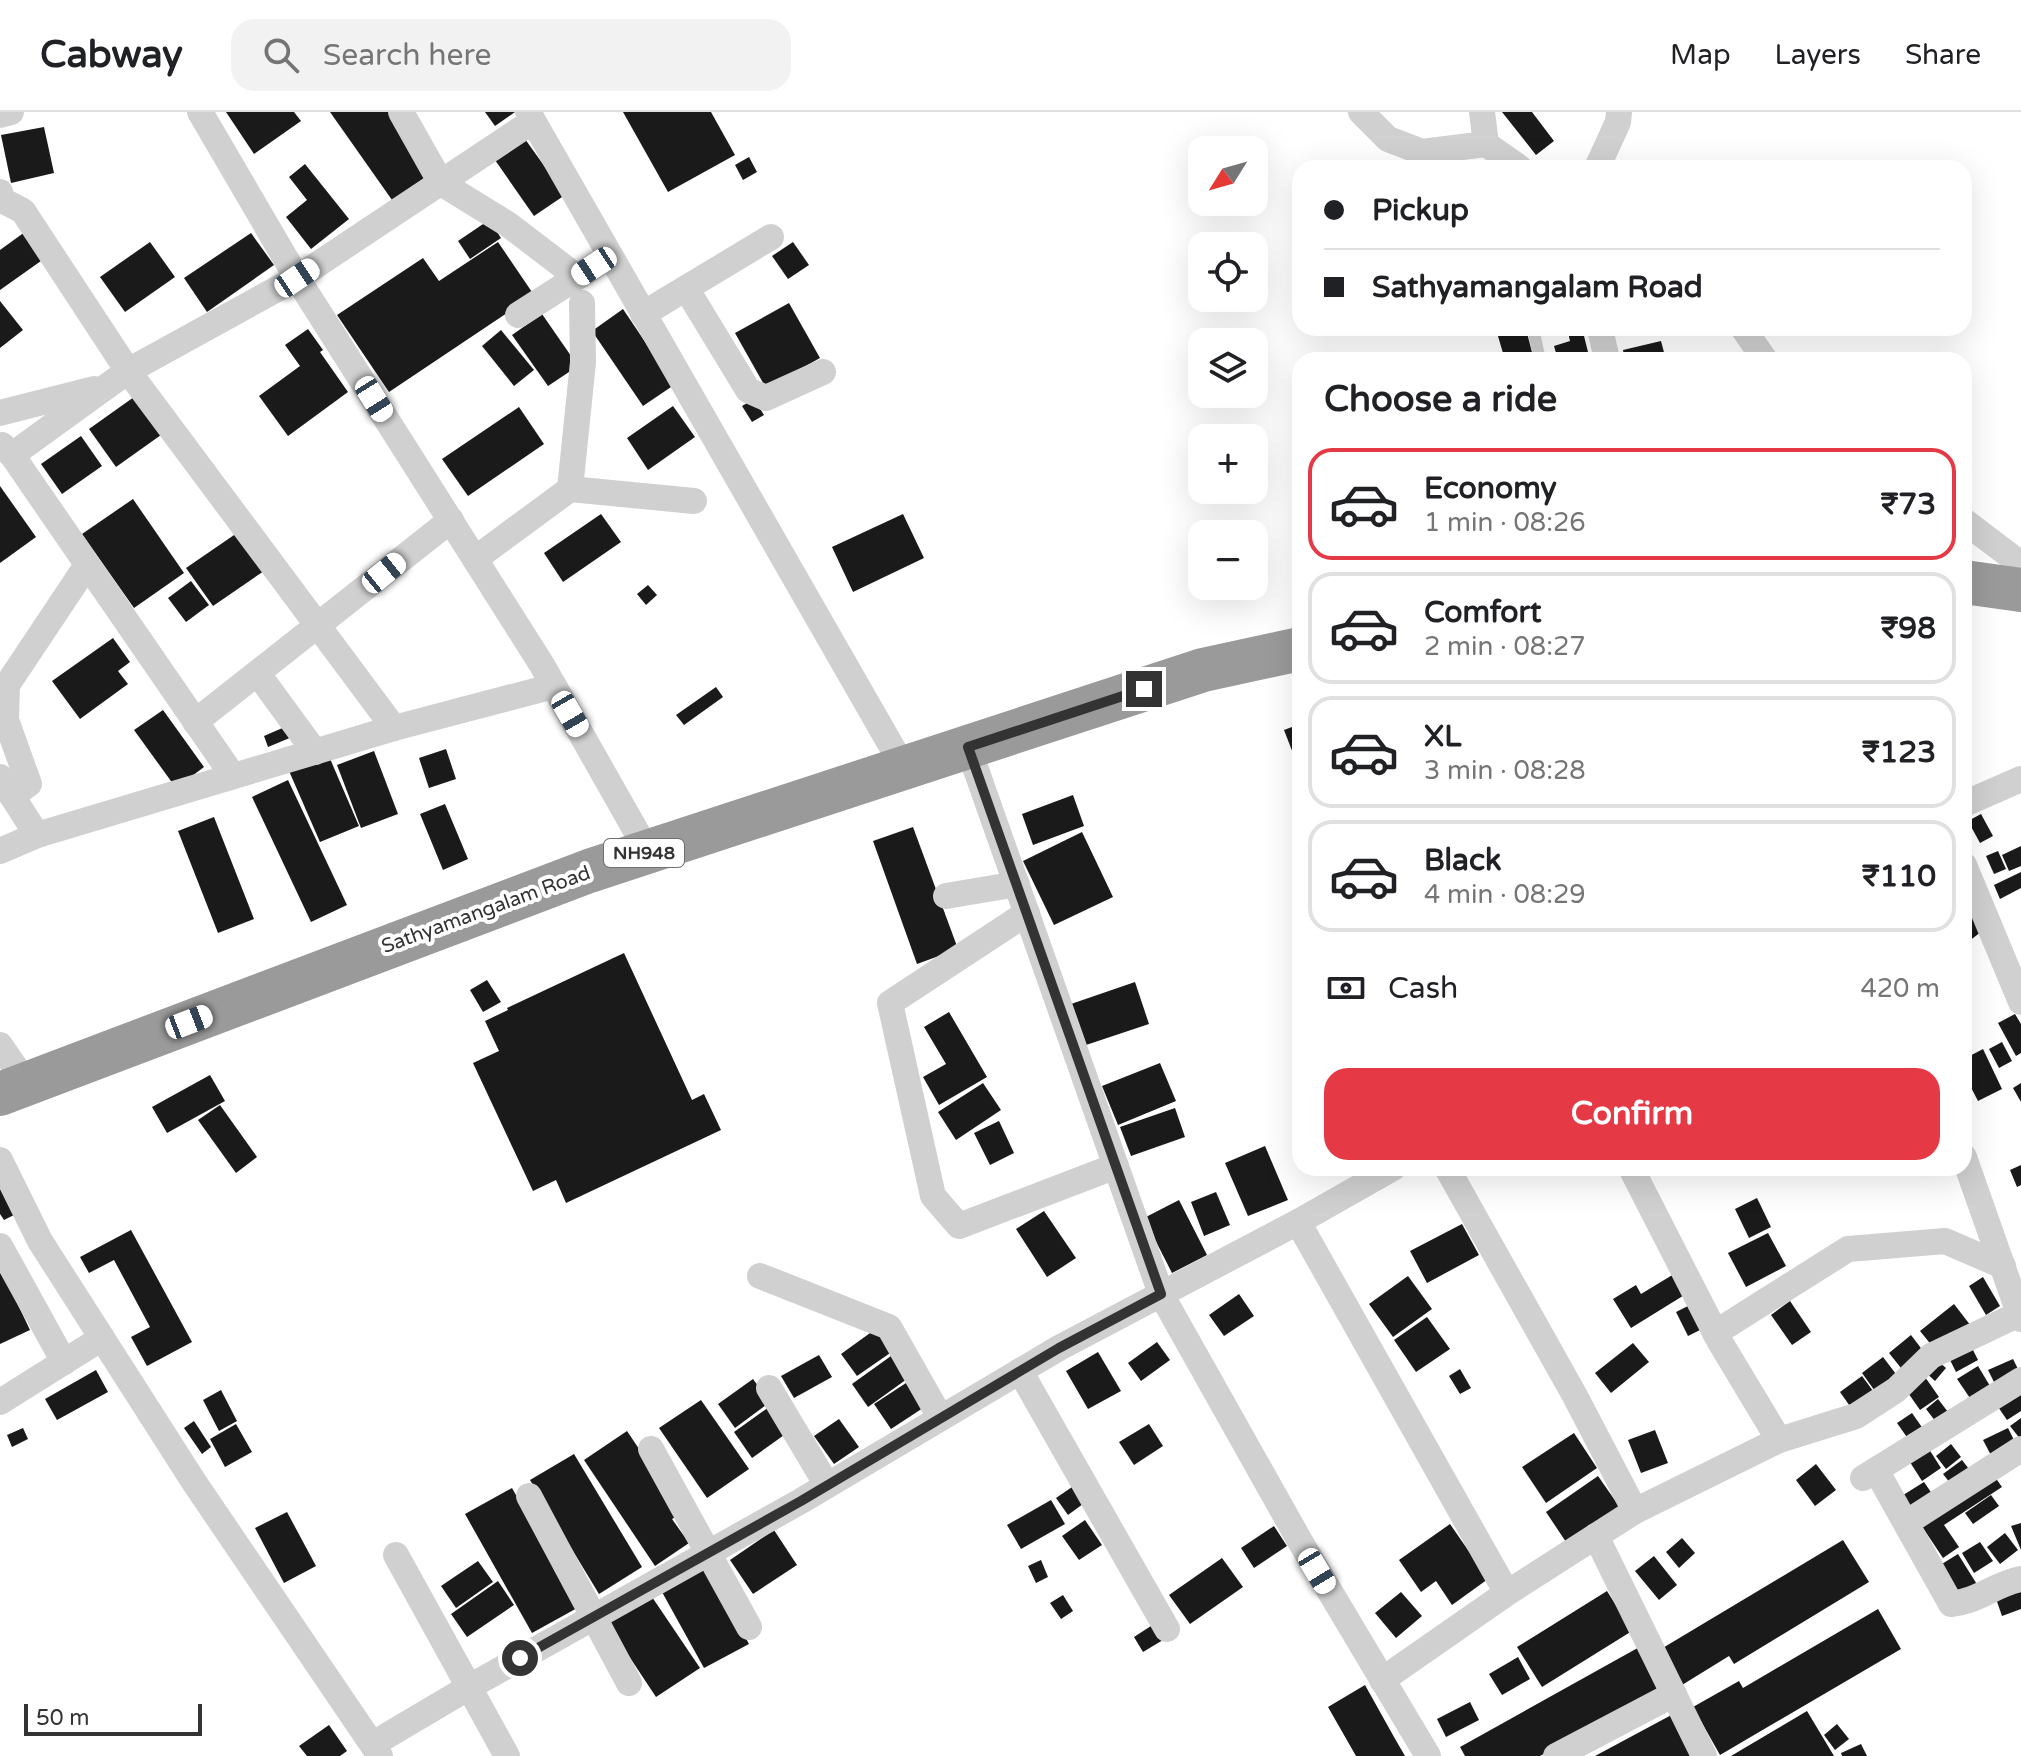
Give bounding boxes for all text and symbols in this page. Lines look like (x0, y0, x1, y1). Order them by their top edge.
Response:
search box (231, 19, 791, 91)
text: Cabway (40, 32, 183, 78)
icon: search (259, 33, 303, 77)
text: Search here (323, 37, 491, 74)
text: Map (1670, 38, 1731, 72)
text: Layers (1775, 38, 1861, 72)
text: Share (1905, 38, 1981, 72)
north arrow (1188, 136, 1268, 216)
map controls (1188, 136, 1268, 600)
text: Pickup (1372, 192, 1469, 229)
button: locate (1188, 232, 1268, 312)
car (567, 243, 621, 289)
car (270, 255, 324, 301)
text: Sathyamangalam Road (1372, 269, 1703, 306)
button: layers (1188, 328, 1268, 408)
car (351, 372, 397, 426)
text: Choose a ride (1324, 378, 1557, 421)
button: + (1188, 424, 1268, 504)
icon: car (1328, 468, 1400, 540)
text: Economy (1424, 470, 1557, 507)
text: ₹73 (1881, 486, 1936, 523)
text: 1 min · 08:26 (1424, 507, 1586, 538)
button: − (1188, 520, 1268, 600)
car (358, 549, 410, 597)
icon: car (1328, 592, 1400, 664)
text: Comfort (1424, 594, 1542, 631)
text: ₹98 (1881, 610, 1936, 647)
text: 2 min · 08:27 (1424, 631, 1586, 662)
route end (1126, 671, 1162, 707)
car (548, 687, 592, 741)
icon: car (1328, 716, 1400, 788)
text: XL (1424, 718, 1461, 755)
text: ₹123 (1862, 734, 1936, 771)
text: 3 min · 08:28 (1424, 755, 1586, 786)
road number: NH948 (604, 839, 684, 867)
icon: car (1328, 840, 1400, 912)
text: Black (1424, 842, 1501, 879)
text: ₹110 (1862, 858, 1936, 895)
street label: Sathyamangalam Road (378, 861, 594, 959)
text: 4 min · 08:29 (1424, 879, 1586, 910)
icon: cash (1324, 966, 1368, 1010)
text: Cash (1388, 970, 1458, 1007)
text: 420 m (1860, 973, 1940, 1004)
car (162, 1002, 216, 1042)
button: Confirm (1324, 1068, 1940, 1160)
car (1294, 1544, 1340, 1598)
route start (502, 1640, 538, 1676)
scale bar (24, 1700, 202, 1736)
text: 50 m (36, 1705, 90, 1731)

